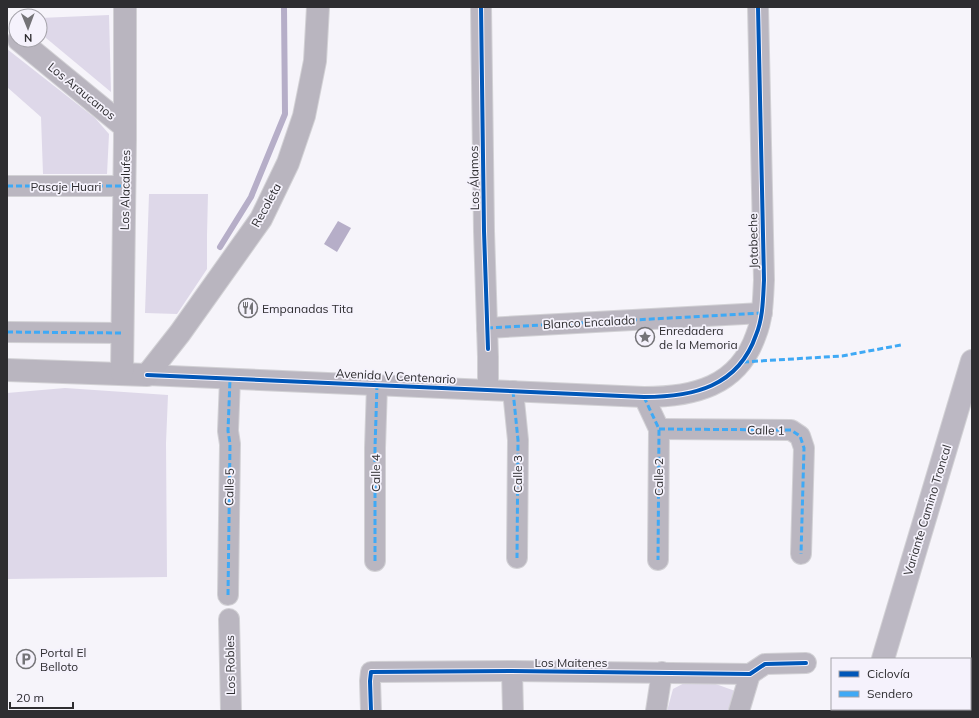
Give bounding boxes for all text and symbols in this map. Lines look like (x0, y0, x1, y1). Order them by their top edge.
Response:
north arrow (8, 8, 48, 48)
text: N (24, 31, 32, 45)
street label: Los Araucanos (45, 59, 119, 123)
street label: Los Álamos (466, 146, 482, 210)
street label: Los Alacalufes (117, 150, 133, 230)
street label: Pasaje Huari (31, 179, 102, 194)
street label: Recoleta (248, 180, 284, 230)
street label: Jotabeche (745, 213, 761, 269)
restaurant icon: Empanadas Tita (237, 297, 259, 319)
place label: Empanadas Tita (262, 301, 353, 316)
street label: Blanco Encalada (542, 312, 636, 332)
place label: Enredadera de la Memoria (659, 323, 738, 352)
place icon: Enredadera de la Memoria (634, 326, 656, 348)
street label: Avenida V Centenario (335, 365, 457, 387)
street label: Calle 1 (747, 422, 785, 438)
street label: Variante Camino Troncal (900, 443, 954, 577)
street label: Calle 4 (368, 454, 383, 492)
street label: Calle 3 (510, 455, 525, 493)
street label: Calle 2 (651, 458, 666, 496)
street label: Calle 5 (221, 468, 237, 506)
street label: Los Robles (222, 635, 238, 695)
place label: Portal El Belloto (40, 645, 86, 674)
parking icon: Portal El Belloto (15, 648, 37, 670)
street label: Los Maitenes (535, 655, 608, 670)
legend (831, 658, 971, 710)
text: Ciclovía (867, 666, 910, 681)
scale bar (10, 684, 73, 710)
text: Sendero (867, 686, 913, 701)
text: 20 m (16, 690, 44, 705)

